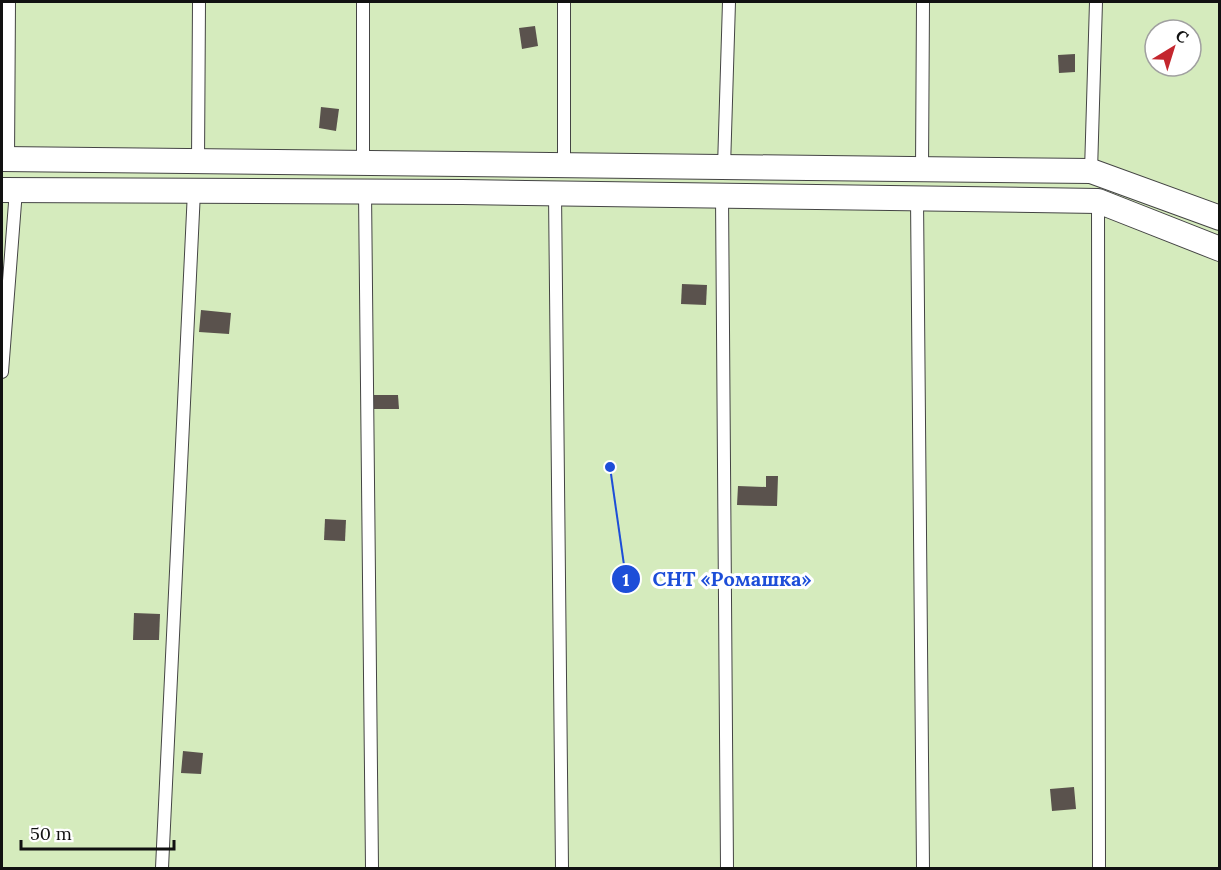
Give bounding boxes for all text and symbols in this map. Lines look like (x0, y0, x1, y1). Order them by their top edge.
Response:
north arrow (1143, 18, 1203, 78)
text: С (1172, 25, 1193, 47)
callout: СНТ «Ромашка» (611, 560, 824, 598)
text: СНТ «Ромашка» (653, 566, 812, 591)
text: 1 (622, 568, 630, 591)
scale bar (21, 813, 174, 851)
text: 50 m (30, 822, 72, 845)

